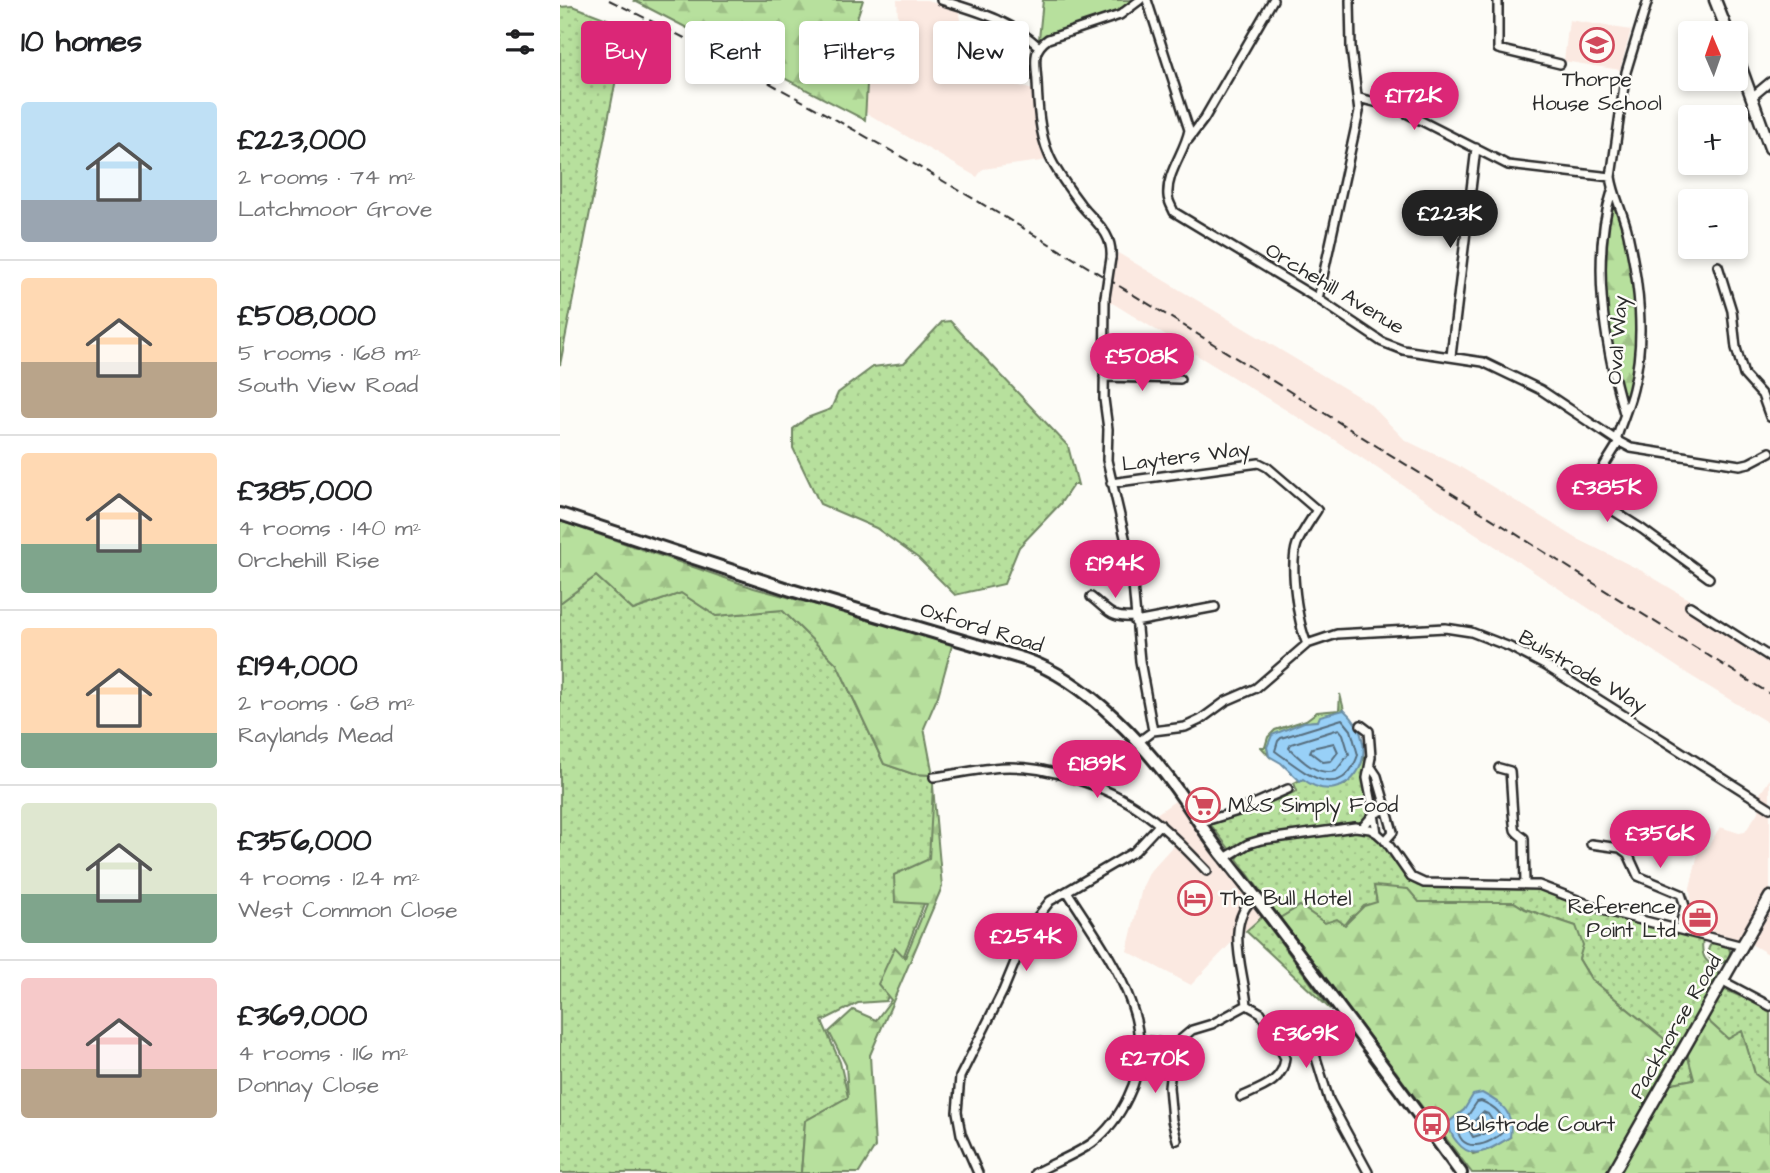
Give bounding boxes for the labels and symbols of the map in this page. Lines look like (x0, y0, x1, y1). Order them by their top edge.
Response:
north arrow (1678, 21, 1748, 91)
school or university icon: Thorpe House School (1578, 26, 1616, 64)
place label: Thorpe House School (1532, 65, 1662, 118)
pin: £172K (1365, 72, 1463, 132)
pin: £223K (1401, 190, 1499, 250)
street label: Orchehill Avenue (1260, 235, 1410, 341)
street label: Oval Way (1600, 294, 1637, 386)
pin: £508K (1093, 334, 1191, 393)
street label: Layters Way (1120, 434, 1253, 481)
pin: £385K (1558, 464, 1656, 524)
pin: £194K (1066, 540, 1164, 600)
street label: Oxford Road (917, 595, 1047, 660)
street label: Bulstrode Way (1512, 623, 1653, 722)
pin: £189K (1048, 740, 1146, 800)
supermarket icon: M&S Simply Food (1184, 786, 1222, 824)
place label: M&S Simply Food (1228, 791, 1398, 822)
pin: £356K (1611, 810, 1709, 870)
hotel icon: The Bull Hotel (1176, 879, 1214, 917)
place label: The Bull Hotel (1220, 884, 1352, 913)
place label: Reference Point Ltd (1568, 892, 1676, 945)
office icon: Reference Point Ltd (1681, 899, 1719, 937)
pin: £254K (977, 914, 1075, 973)
street label: Packhorse Road (1622, 948, 1729, 1104)
pin: £369K (1257, 1010, 1355, 1070)
pin: £270K (1106, 1036, 1204, 1095)
bus stop icon: Bulstrode Court (1413, 1105, 1451, 1143)
place label: Bulstrode Court (1456, 1110, 1616, 1139)

